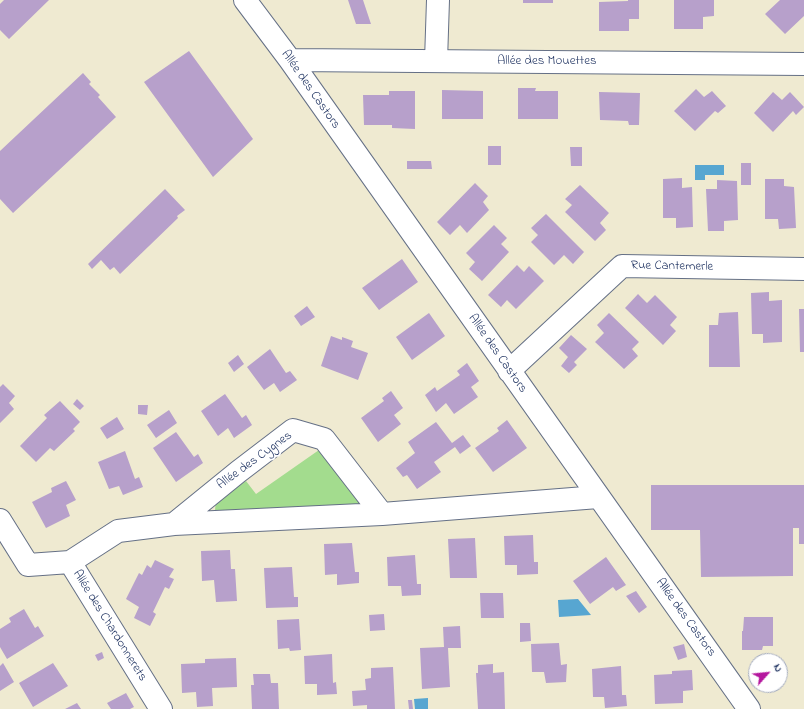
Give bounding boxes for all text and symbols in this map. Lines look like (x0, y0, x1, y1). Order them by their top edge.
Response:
street label: Allée des Castors (277, 48, 343, 132)
street label: Allée des Mouettes (497, 54, 597, 70)
street label: Rue Cantemerle (631, 258, 713, 276)
street label: Allée des Castors (464, 312, 530, 396)
street label: Allée des Cygnes (214, 428, 296, 494)
street label: Allée des Chardonnerets (68, 568, 150, 684)
street label: Allée des Castors (651, 576, 719, 660)
north arrow (748, 653, 788, 693)
text: N (769, 661, 787, 675)

